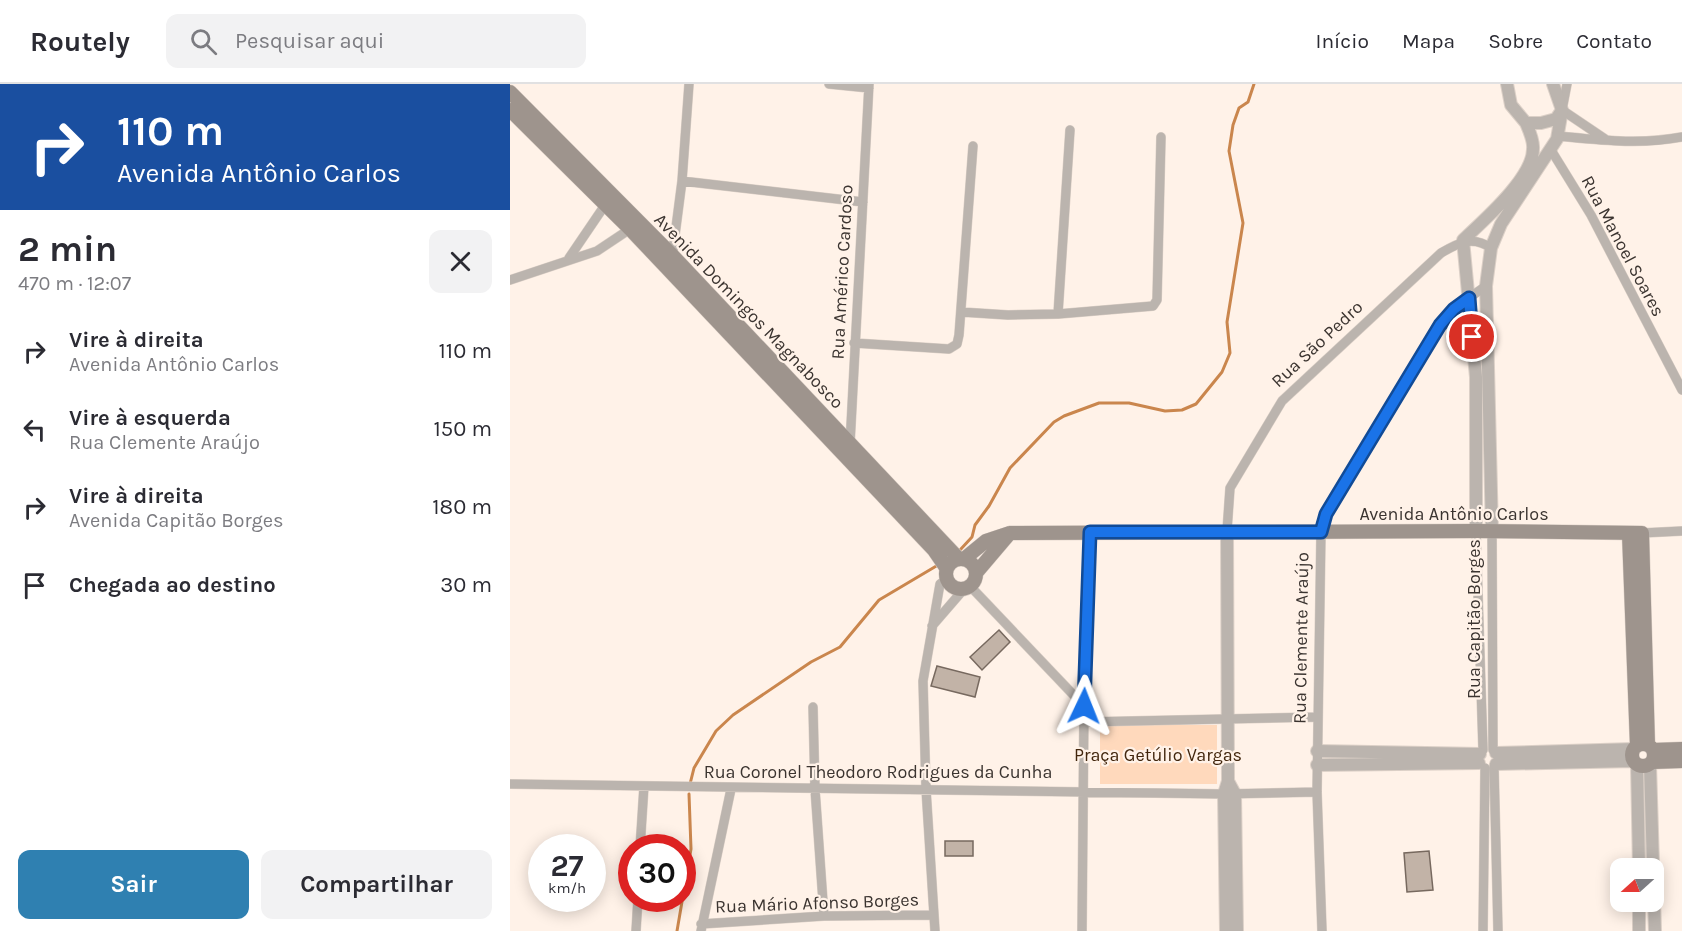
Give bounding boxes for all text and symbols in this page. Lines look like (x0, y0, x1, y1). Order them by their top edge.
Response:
search box (166, 14, 586, 68)
text: Routely (30, 25, 130, 58)
icon: search (187, 25, 220, 58)
text: Pesquisar aqui (235, 28, 384, 54)
text: Início (1316, 29, 1369, 53)
text: Mapa (1402, 29, 1455, 53)
text: Sobre (1488, 29, 1543, 53)
text: Contato (1576, 29, 1652, 53)
text: 110 m (117, 106, 224, 156)
icon: right (18, 108, 96, 186)
text: Avenida Antônio Carlos (117, 157, 401, 189)
street label: Rua Manoel Soares (1577, 172, 1669, 320)
street label: Rua Américo Cardoso (826, 184, 858, 360)
street label: Avenida Domingos Magnabosco (650, 209, 848, 413)
text: 2 min (18, 228, 117, 270)
button: close (429, 230, 492, 293)
text: 470 m · 12:07 (18, 272, 131, 295)
street label: Rua São Pedro (1267, 296, 1367, 392)
pin (1446, 311, 1497, 362)
icon: arrive (1455, 320, 1488, 353)
text: Vire à direita (69, 327, 204, 353)
icon: right (18, 335, 51, 368)
text: 110 m (439, 338, 492, 364)
text: Avenida Antônio Carlos (69, 353, 279, 376)
text: Vire à esquerda (69, 405, 231, 431)
icon: left (18, 413, 51, 446)
text: 150 m (433, 416, 492, 442)
text: Rua Clemente Araújo (69, 431, 260, 454)
text: Vire à direita (69, 483, 204, 509)
icon: right (18, 491, 51, 524)
text: 180 m (432, 494, 492, 520)
street label: Avenida Antônio Carlos (1359, 503, 1549, 525)
text: Avenida Capitão Borges (69, 509, 283, 532)
street label: Rua Capitão Borges (1463, 539, 1485, 699)
street label: Rua Clemente Araújo (1289, 552, 1313, 724)
icon: arrive (18, 569, 51, 602)
text: Chegada ao destino (69, 572, 276, 598)
text: 30 m (440, 572, 492, 598)
position arrow (1052, 674, 1116, 738)
park label: Praça Getúlio Vargas (1074, 744, 1242, 766)
street label: Rua Coronel Theodoro Rodrigues da Cunha (704, 761, 1052, 783)
speed limit sign: 30 (618, 834, 696, 912)
text: 27 (550, 848, 584, 884)
button: Sair (18, 850, 249, 919)
button: Compartilhar (261, 850, 492, 919)
north arrow (1610, 858, 1664, 912)
map controls (1610, 858, 1664, 912)
text: km/h (548, 879, 586, 897)
street label: Rua Mário Afonso Borges (715, 888, 919, 918)

